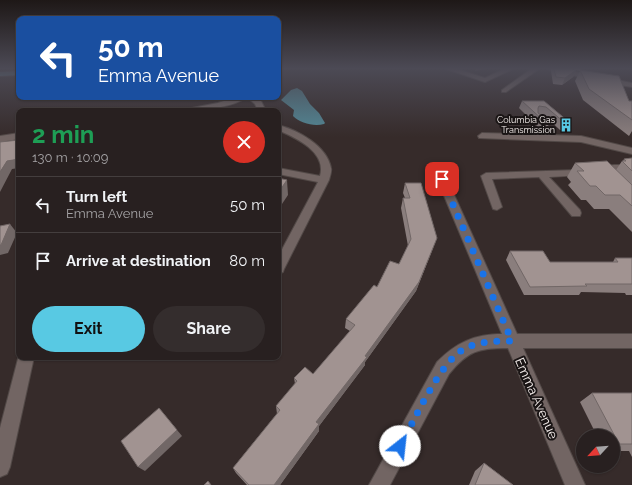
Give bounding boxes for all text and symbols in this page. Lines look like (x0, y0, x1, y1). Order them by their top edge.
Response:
text: 50 m (98, 31, 164, 64)
icon: left (32, 32, 84, 84)
text: Emma Avenue (98, 65, 219, 86)
place label: Columbia Gas Transmission (497, 115, 556, 135)
building icon: Columbia Gas Transmission (558, 117, 574, 133)
text: 2 min (32, 120, 94, 149)
button: close (223, 121, 265, 163)
text: 130 m · 10:09 (32, 150, 108, 165)
pin (425, 162, 459, 196)
icon: arrive (431, 168, 453, 190)
text: Turn left (66, 188, 127, 206)
icon: left (32, 194, 54, 216)
text: 50 m (230, 196, 265, 214)
text: Emma Avenue (66, 206, 153, 221)
icon: arrive (32, 250, 54, 272)
text: Arrive at destination (66, 252, 211, 270)
text: 80 m (229, 252, 265, 270)
button: Exit (32, 306, 145, 352)
button: Share (153, 306, 265, 352)
street label: Emma Avenue (512, 355, 561, 441)
position arrow (379, 425, 421, 467)
north arrow (576, 429, 620, 473)
map controls (576, 429, 620, 473)

